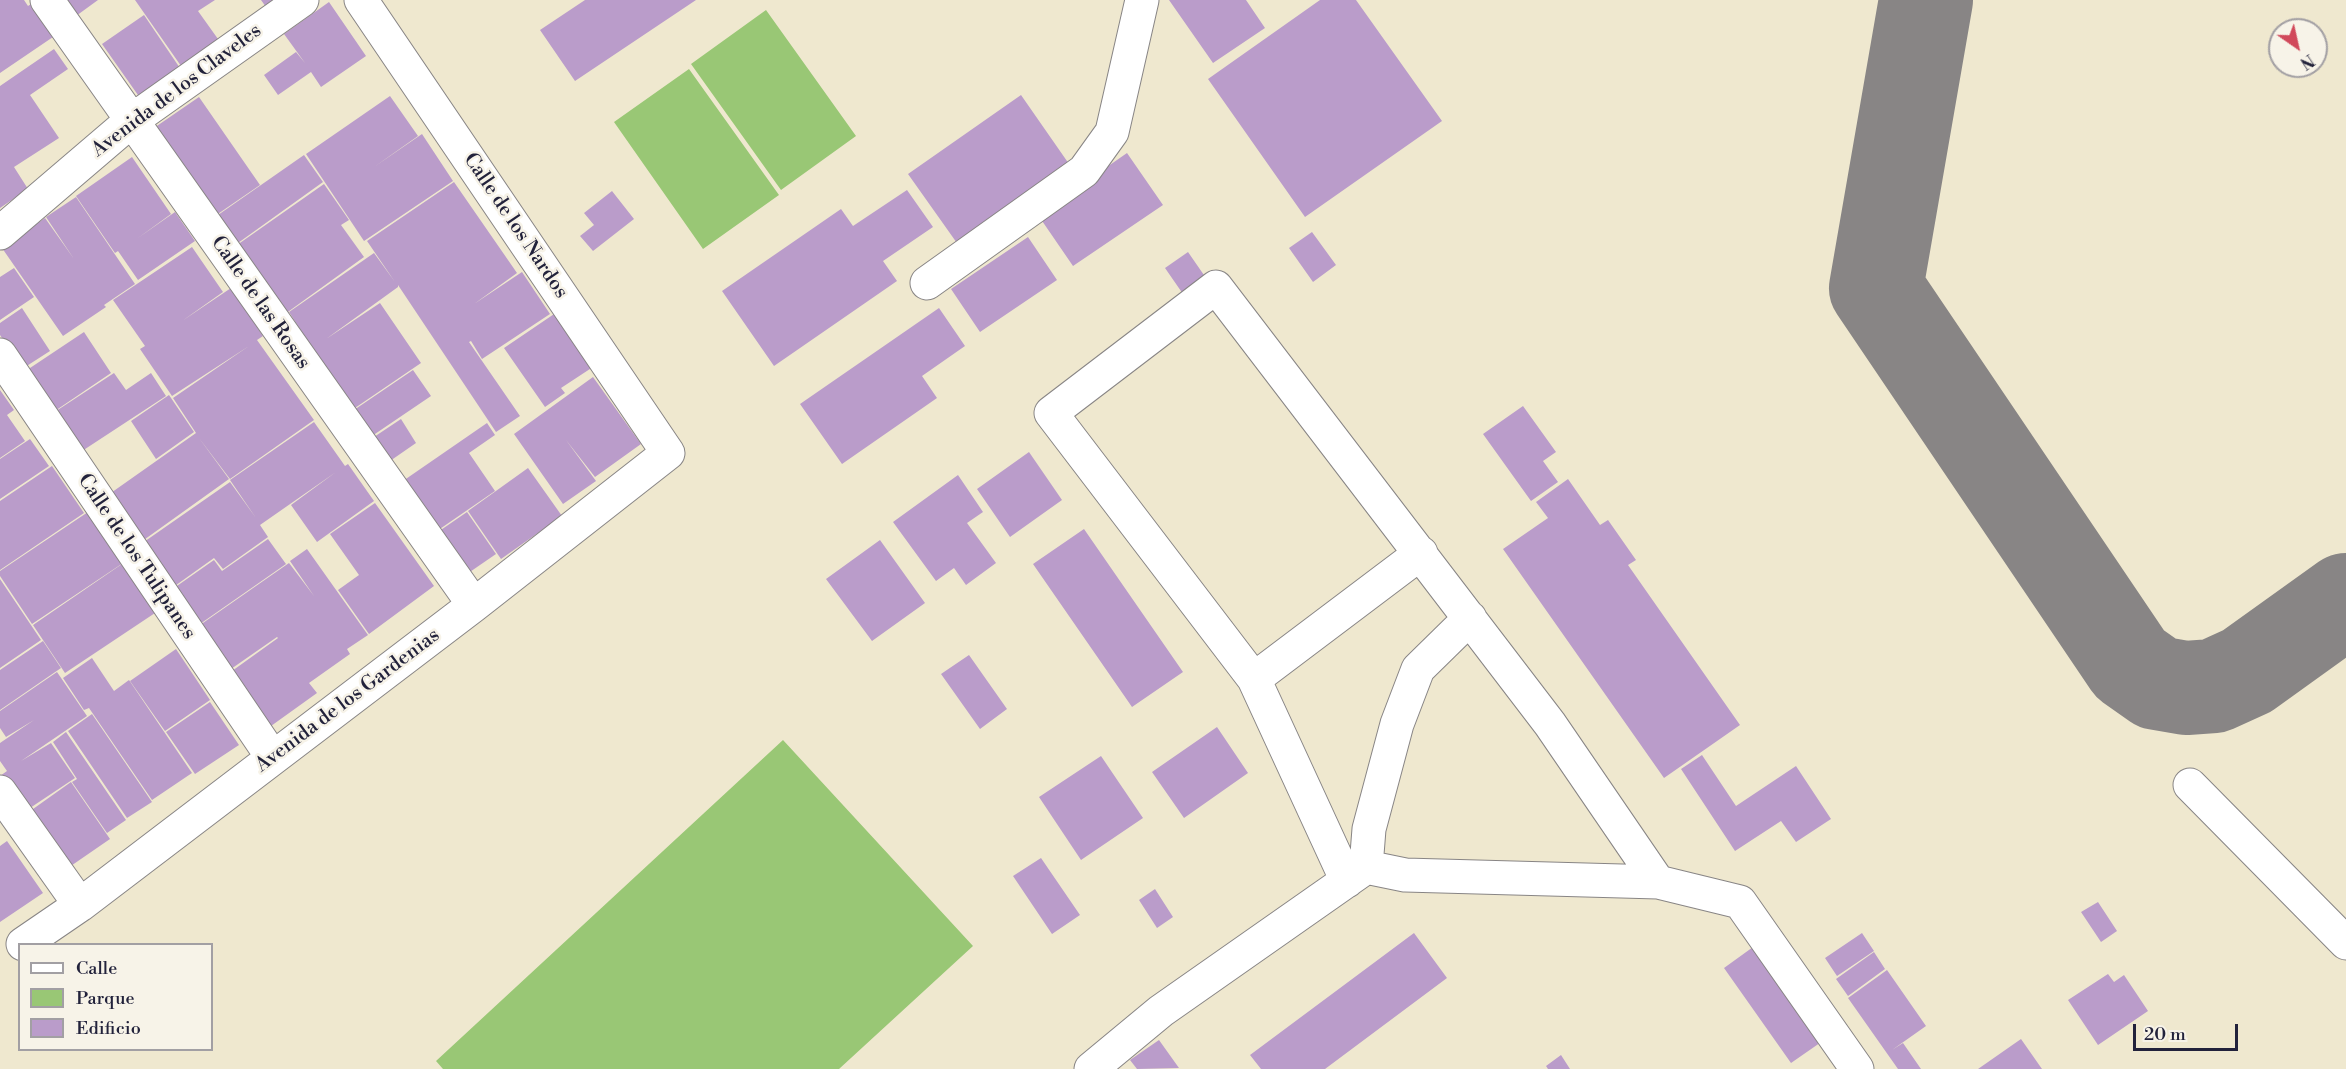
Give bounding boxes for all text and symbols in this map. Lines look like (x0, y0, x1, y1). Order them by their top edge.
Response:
north arrow (2268, 18, 2328, 78)
street label: Avenida de los Claveles (87, 19, 267, 163)
text: N (2296, 49, 2318, 73)
street label: Calle de los Nardos (458, 149, 572, 303)
street label: Calle de las Rosas (205, 232, 315, 374)
street label: Calle de los Tulipanes (72, 470, 200, 644)
street label: Avenida de los Gardenias (251, 624, 445, 778)
legend (18, 943, 213, 1051)
text: Calle (76, 957, 117, 980)
text: Parque (76, 987, 135, 1010)
scale bar (2136, 1012, 2241, 1050)
text: Edificio (76, 1017, 141, 1040)
text: 20 m (2144, 1023, 2186, 1046)

